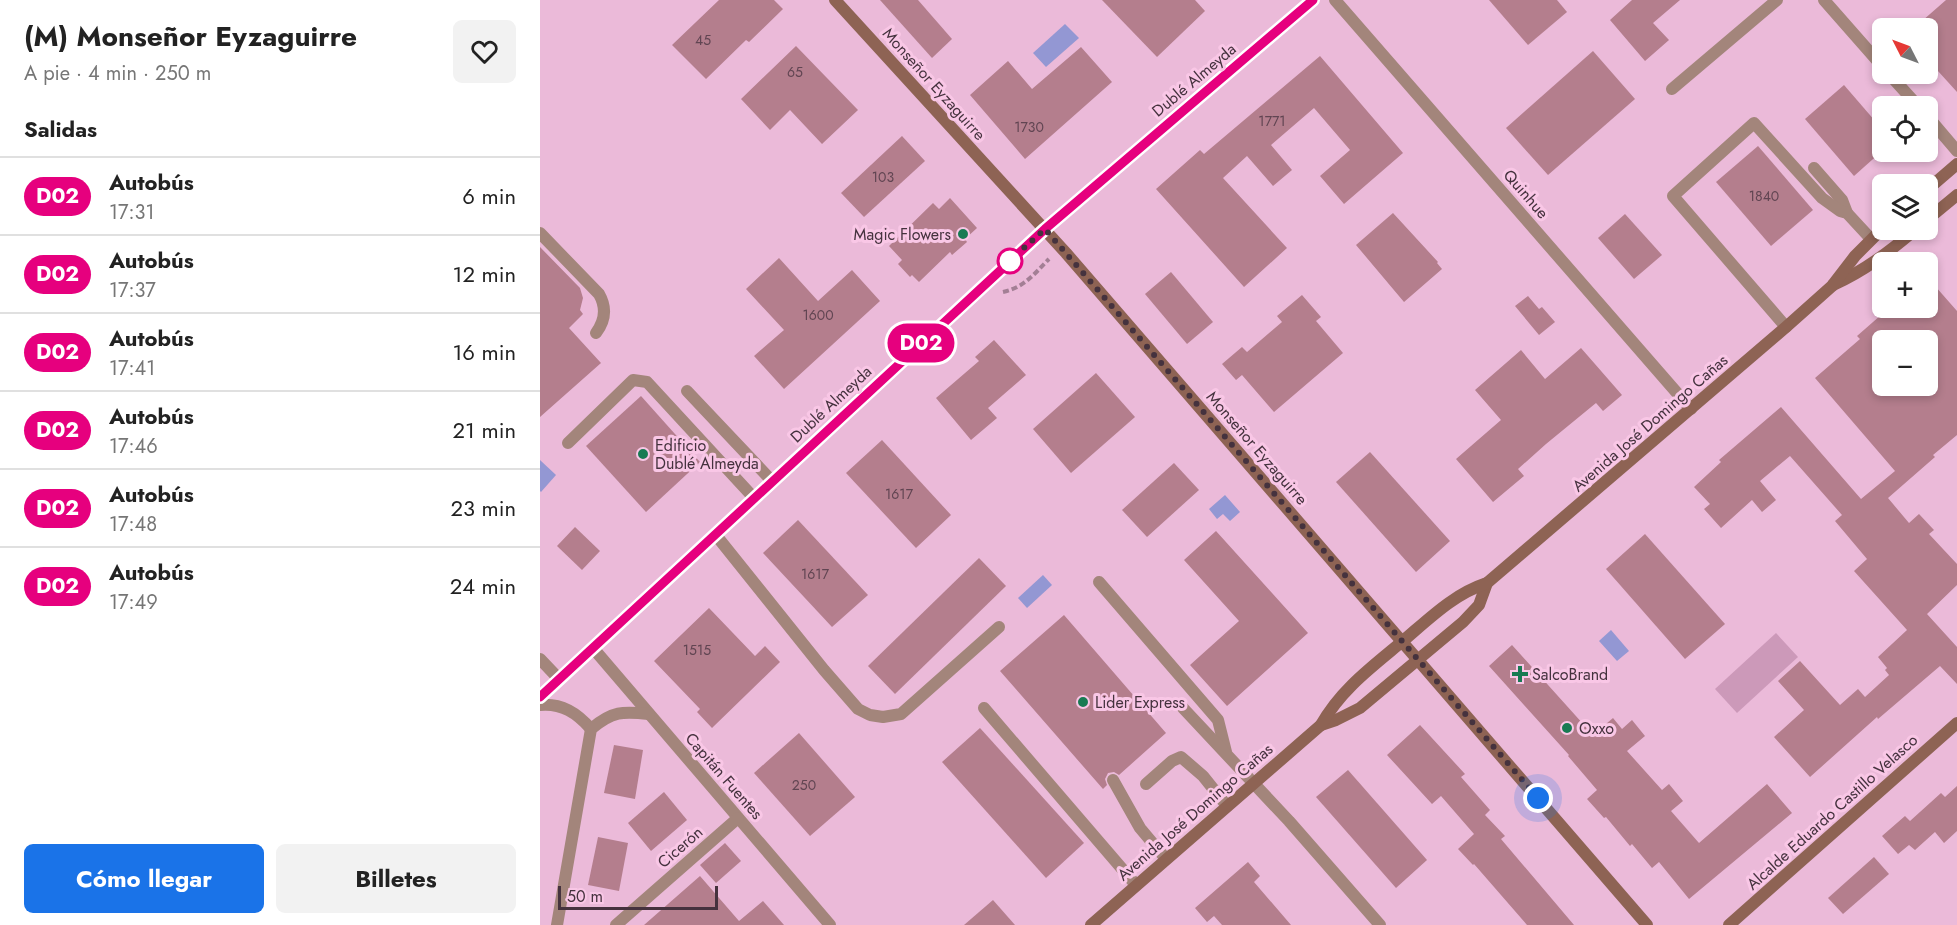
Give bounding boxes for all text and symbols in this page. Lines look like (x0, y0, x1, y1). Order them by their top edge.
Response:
text: (M) Monseñor Eyzaguirre (24, 16, 357, 57)
north arrow (1872, 18, 1938, 84)
map controls (1872, 18, 1938, 396)
button: heart (453, 20, 516, 83)
street label: Monseñor Eyzaguirre (877, 23, 991, 145)
house number: 45 (695, 30, 711, 50)
street label: Dublé Almeyda (1147, 38, 1241, 122)
text: A pie · 4 min · 250 m (24, 59, 211, 88)
house number: 65 (787, 62, 803, 82)
button: locate (1872, 96, 1938, 162)
house number: 1771 (1258, 111, 1286, 131)
text: Salidas (24, 113, 97, 145)
house number: 1730 (1014, 117, 1044, 137)
street label: Quinhue (1498, 164, 1554, 224)
text: Autobús (109, 166, 194, 198)
house number: 103 (872, 167, 895, 187)
button: layers (1872, 174, 1938, 240)
text: 6 min (462, 180, 516, 212)
text: D02 (36, 181, 79, 211)
house number: 1840 (1749, 186, 1779, 206)
text: 17:31 (109, 198, 155, 227)
place label: Magic Flowers (854, 223, 951, 246)
marker: Magic Flowers (956, 227, 970, 241)
text: Autobús (109, 244, 194, 276)
unlabelled marker (997, 248, 1023, 274)
button: + (1872, 252, 1938, 318)
text: 12 min (453, 258, 516, 290)
text: D02 (36, 259, 79, 289)
text: 17:37 (109, 276, 156, 305)
house number: 1600 (802, 305, 834, 325)
text: Autobús (109, 322, 194, 354)
line badge: D02 (886, 324, 956, 362)
text: D02 (899, 328, 943, 358)
button: − (1872, 330, 1938, 396)
text: 16 min (452, 336, 516, 368)
text: D02 (36, 337, 79, 367)
street label: Avenida José Domingo Cañas (1567, 349, 1733, 497)
text: 17:41 (109, 354, 155, 383)
street label: Dublé Almeyda (785, 360, 877, 448)
street label: Monseñor Eyzaguirre (1201, 386, 1313, 510)
text: Autobús (109, 400, 194, 432)
text: 21 min (453, 414, 516, 446)
text: D02 (36, 415, 79, 445)
text: 17:46 (109, 432, 158, 461)
place label: Edificio Dublé Almeyda (655, 434, 759, 475)
marker: Edificio Dublé Almeyda (636, 447, 650, 461)
text: Autobús (109, 478, 194, 510)
house number: 1617 (885, 484, 914, 504)
text: 23 min (450, 492, 516, 524)
text: D02 (36, 493, 79, 523)
text: 17:48 (109, 510, 157, 539)
text: Autobús (109, 556, 194, 588)
house number: 1617 (801, 564, 830, 584)
text: 24 min (450, 570, 516, 602)
text: D02 (36, 571, 79, 601)
text: 17:49 (109, 588, 158, 617)
house number: 1515 (683, 640, 711, 660)
place label: SalcoBrand (1532, 663, 1608, 686)
marker: SalcoBrand (1513, 667, 1527, 681)
place label: Lider Express (1095, 691, 1185, 714)
marker: Lider Express (1076, 695, 1090, 709)
place label: Oxxo (1579, 717, 1614, 740)
marker: Oxxo (1560, 721, 1574, 735)
street label: Capitán Fuentes (680, 728, 768, 824)
street label: Alcalde Eduardo Castillo Velasco (1741, 729, 1923, 895)
street label: Avenida José Domingo Cañas (1112, 738, 1278, 886)
house number: 250 (792, 775, 816, 795)
your location (1523, 783, 1553, 813)
street label: Cicerón (652, 821, 708, 873)
button: Cómo llegar (24, 844, 264, 913)
button: Billetes (276, 844, 516, 913)
scale bar (558, 883, 718, 910)
text: 50 m (567, 885, 603, 908)

